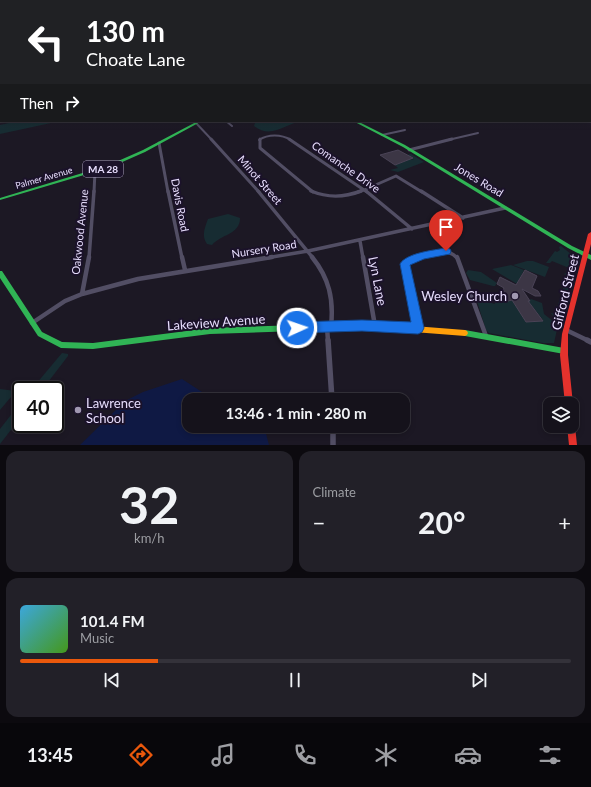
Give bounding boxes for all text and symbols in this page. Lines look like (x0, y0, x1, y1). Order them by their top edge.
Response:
text: 130 m (86, 14, 165, 48)
icon: left (20, 16, 72, 68)
text: Choate Lane (86, 48, 185, 70)
icon: right (61, 92, 83, 114)
text: Then (20, 94, 53, 112)
street label: Comanche Drive (310, 138, 383, 195)
street label: Minot Street (236, 152, 285, 207)
street label: Jones Road (452, 160, 506, 199)
road number: MA 28 (83, 161, 123, 177)
street label: Palmer Avenue (14, 164, 74, 191)
street label: Davis Road (169, 177, 192, 233)
street label: Oakwood Avenue (69, 188, 90, 275)
pin (429, 210, 463, 251)
icon: arrive (435, 216, 457, 238)
street label: Nursery Road (231, 237, 297, 260)
street label: Gifford Street (548, 252, 582, 332)
street label: Lyn Lane (365, 255, 391, 307)
place label: Wesley Church (421, 288, 507, 304)
marker: Wesley Church (510, 291, 520, 301)
position arrow (276, 307, 318, 349)
street label: Lakeview Avenue (166, 311, 266, 333)
speed limit sign: 40 (12, 381, 64, 433)
place label: Lawrence School (86, 395, 141, 426)
map controls (543, 397, 579, 433)
button: layers (543, 397, 579, 433)
text: 13:46 · 1 min · 280 m (226, 404, 366, 422)
marker: Lawrence School (73, 405, 83, 415)
text: 32 (119, 473, 179, 535)
text: Climate (313, 484, 356, 500)
text: 20° (418, 504, 465, 540)
text: − (313, 509, 325, 536)
text: + (558, 509, 571, 536)
text: km/h (134, 530, 164, 546)
text: 101.4 FM (80, 612, 145, 630)
text: Music (80, 630, 114, 646)
icon: previous (101, 669, 123, 691)
icon: pause (284, 669, 306, 691)
icon: next (468, 669, 490, 691)
icon: directions (127, 741, 155, 769)
icon: music (209, 741, 237, 769)
icon: phone (291, 741, 319, 769)
icon: climate (372, 741, 400, 769)
icon: car (454, 741, 482, 769)
icon: filters (536, 741, 564, 769)
text: 13:45 (27, 744, 73, 766)

